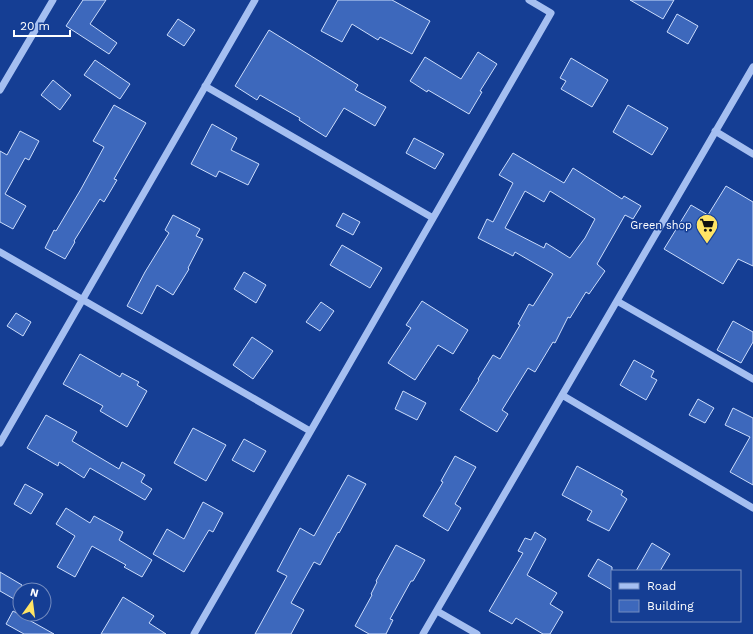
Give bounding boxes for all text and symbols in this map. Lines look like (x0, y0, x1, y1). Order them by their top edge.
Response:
scale bar (14, 12, 70, 38)
text: 20 m (20, 19, 50, 33)
supermarket icon: Green shop (694, 212, 720, 245)
place label: Green shop (630, 219, 692, 232)
legend (611, 570, 741, 622)
text: Road (647, 579, 676, 593)
north arrow (12, 582, 52, 622)
text: N (29, 585, 40, 600)
text: Building (647, 599, 694, 613)

